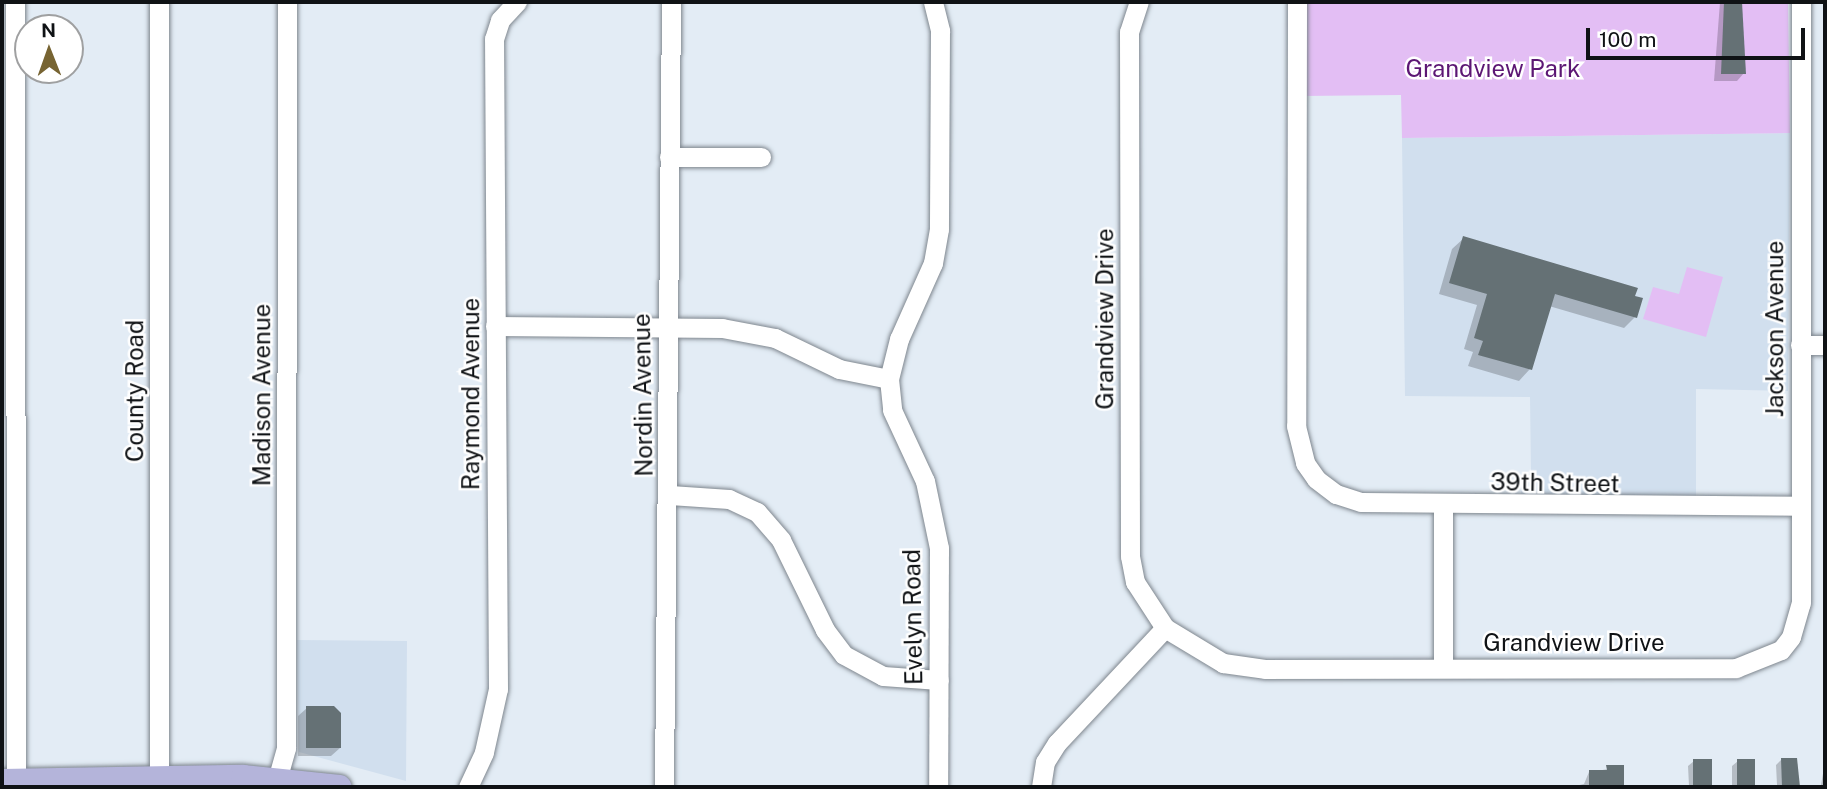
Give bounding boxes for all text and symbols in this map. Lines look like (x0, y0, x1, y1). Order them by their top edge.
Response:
north arrow (14, 14, 84, 84)
scale bar (1589, 14, 1808, 58)
text: N (41, 19, 56, 41)
text: 100 m (1599, 27, 1656, 52)
park label: Grandview Park (1405, 55, 1581, 83)
street label: Grandview Drive (1091, 228, 1119, 410)
street label: Jackson Avenue (1761, 241, 1789, 417)
street label: Raymond Avenue (457, 298, 485, 490)
street label: Madison Avenue (248, 304, 276, 486)
street label: Nordin Avenue (627, 313, 659, 477)
street label: County Road (121, 320, 149, 462)
street label: 39th Street (1490, 467, 1620, 499)
street label: Evelyn Road (897, 549, 929, 685)
street label: Grandview Drive (1483, 629, 1665, 657)

